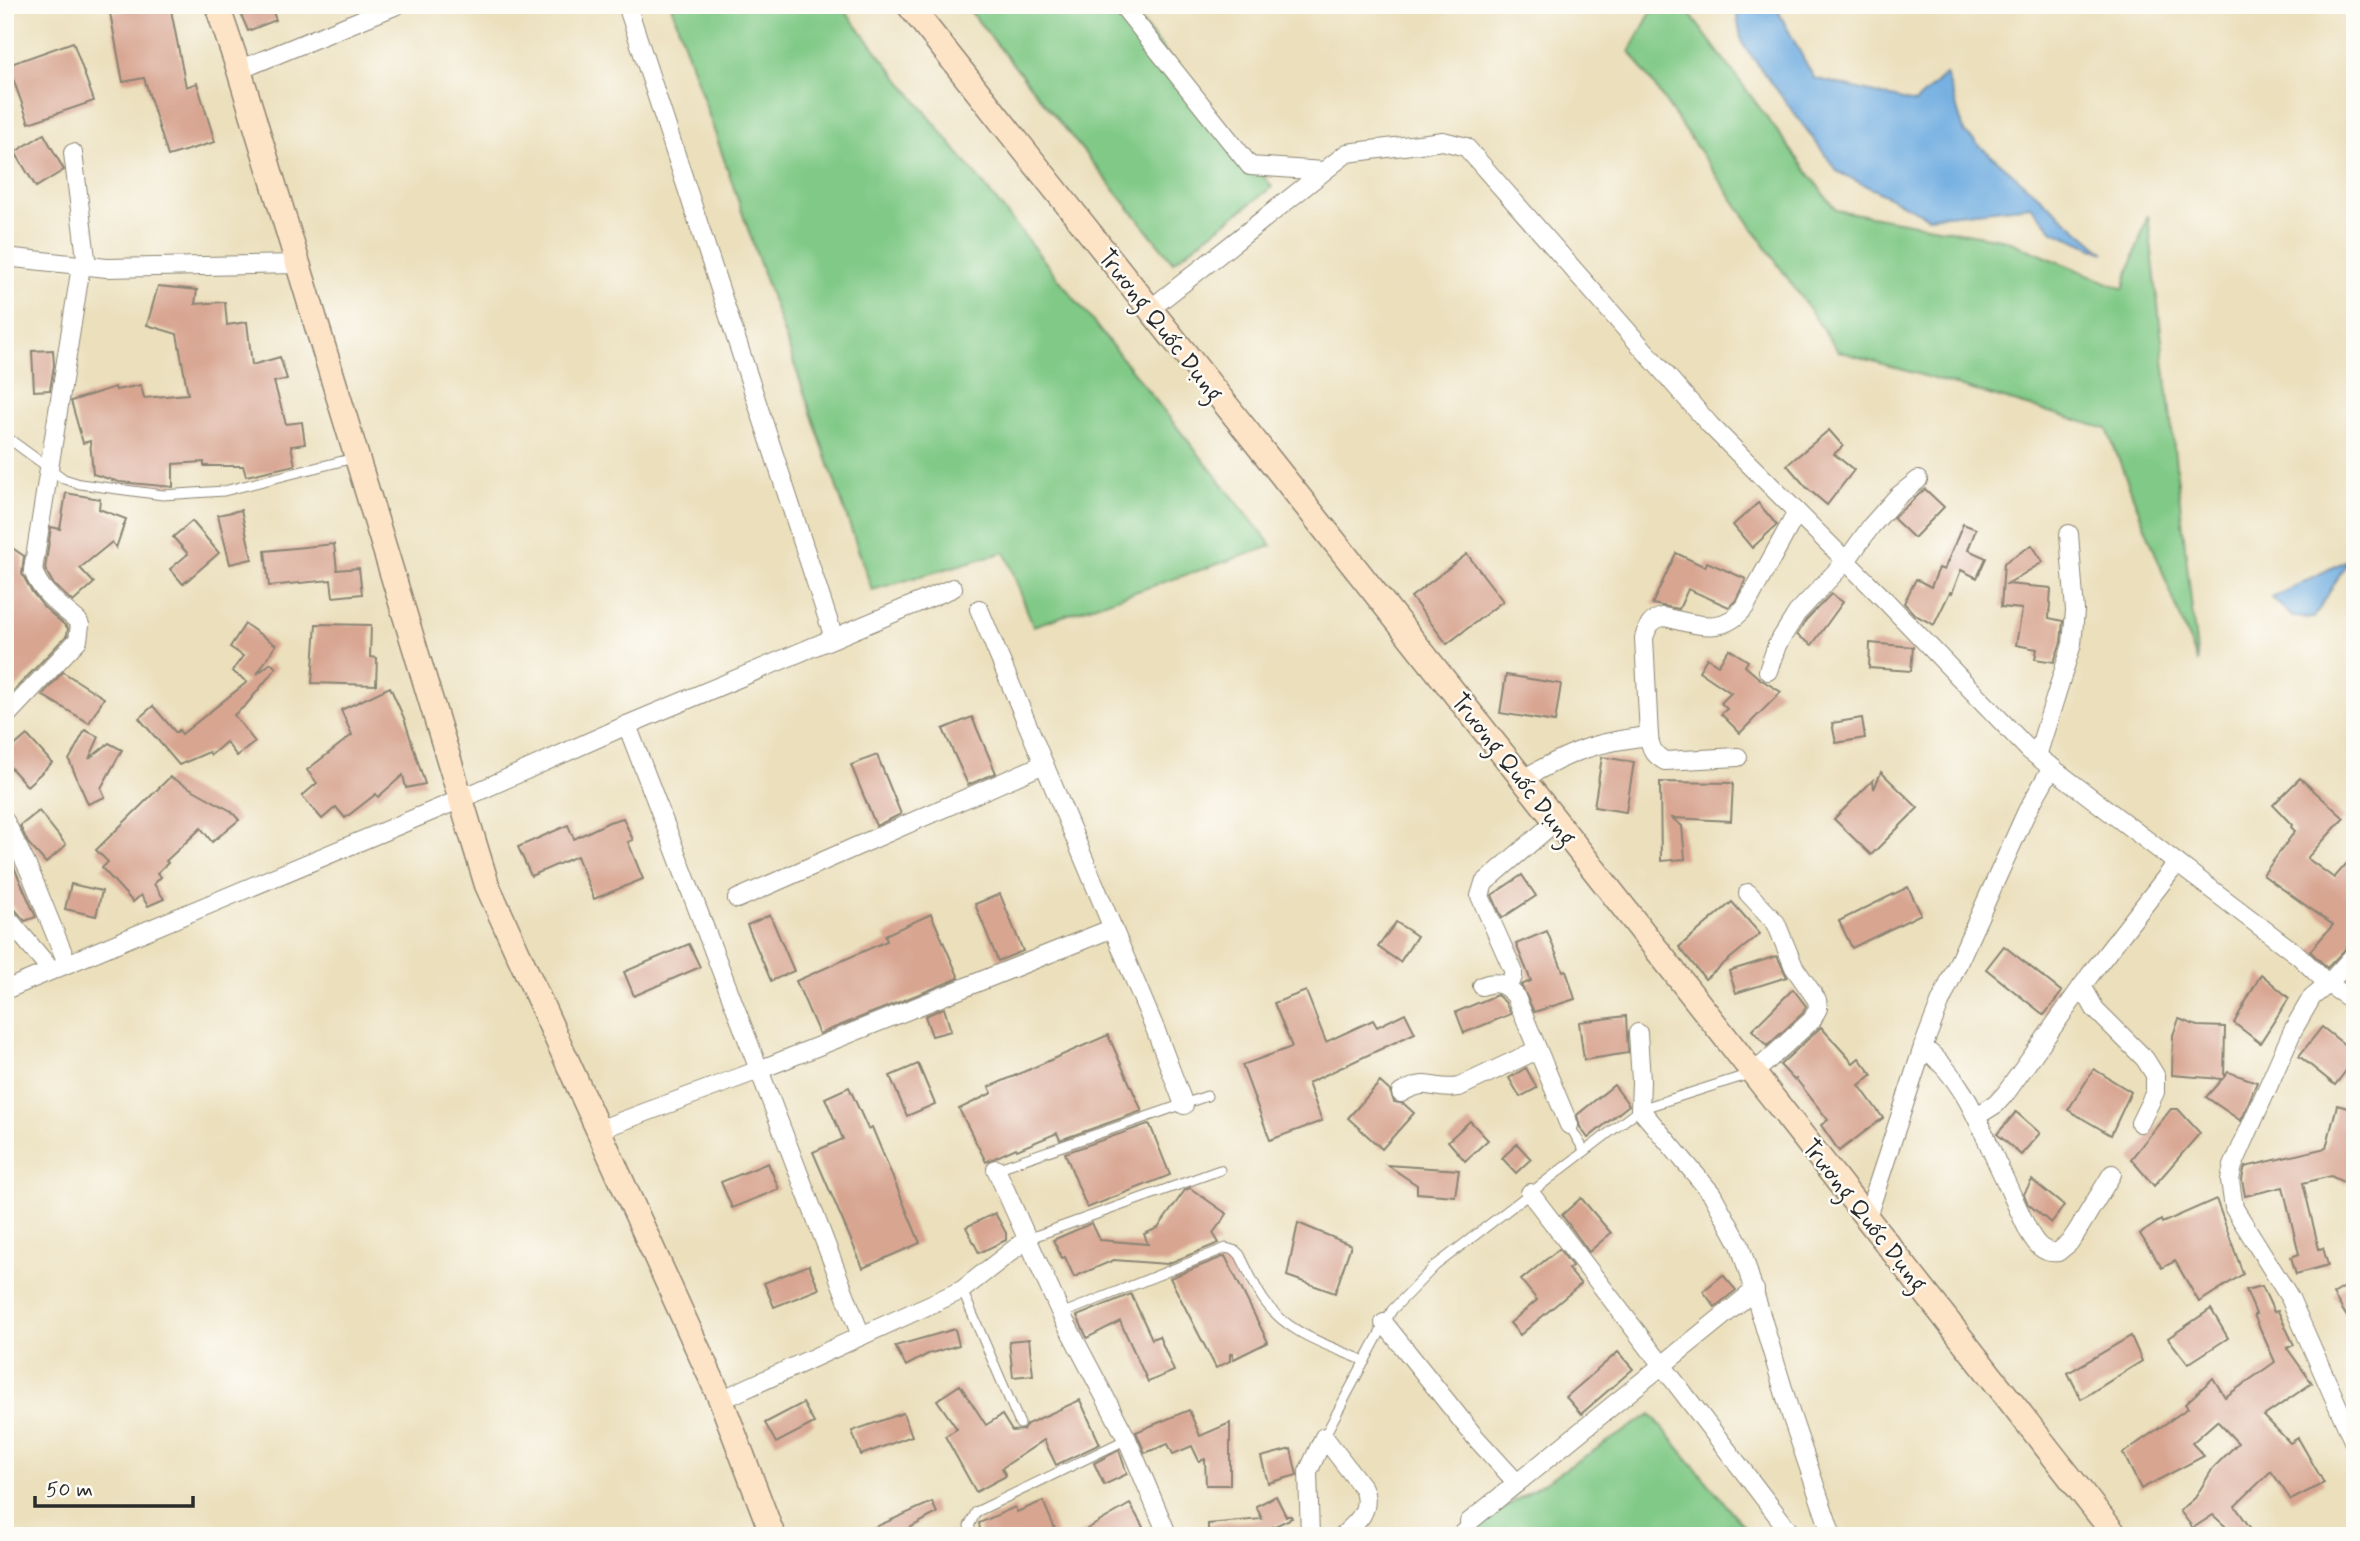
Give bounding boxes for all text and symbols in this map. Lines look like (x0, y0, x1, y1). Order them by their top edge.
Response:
street label: Trương Quốc Dụng (1088, 243, 1229, 411)
street label: Trương Quốc Dụng (1441, 687, 1582, 855)
street label: Trương Quốc Dụng (1792, 1133, 1933, 1301)
scale bar (35, 1464, 192, 1508)
text: 50 m (46, 1476, 93, 1504)

